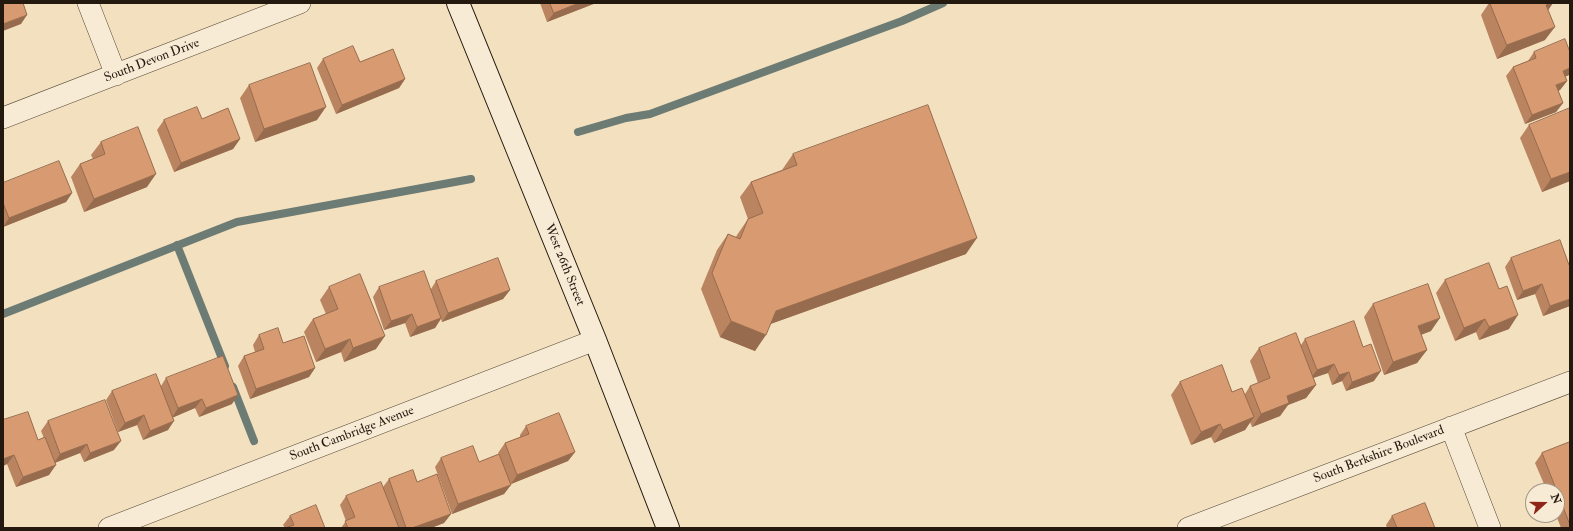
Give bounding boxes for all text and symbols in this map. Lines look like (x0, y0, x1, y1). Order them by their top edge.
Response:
street label: South Devon Drive (102, 36, 202, 86)
street label: West 26th Street (540, 222, 588, 308)
street label: South Cambridge Avenue (288, 403, 416, 465)
street label: South Berkshire Boulevard (1311, 423, 1447, 487)
north arrow (1525, 483, 1565, 523)
text: N (1548, 492, 1564, 506)

